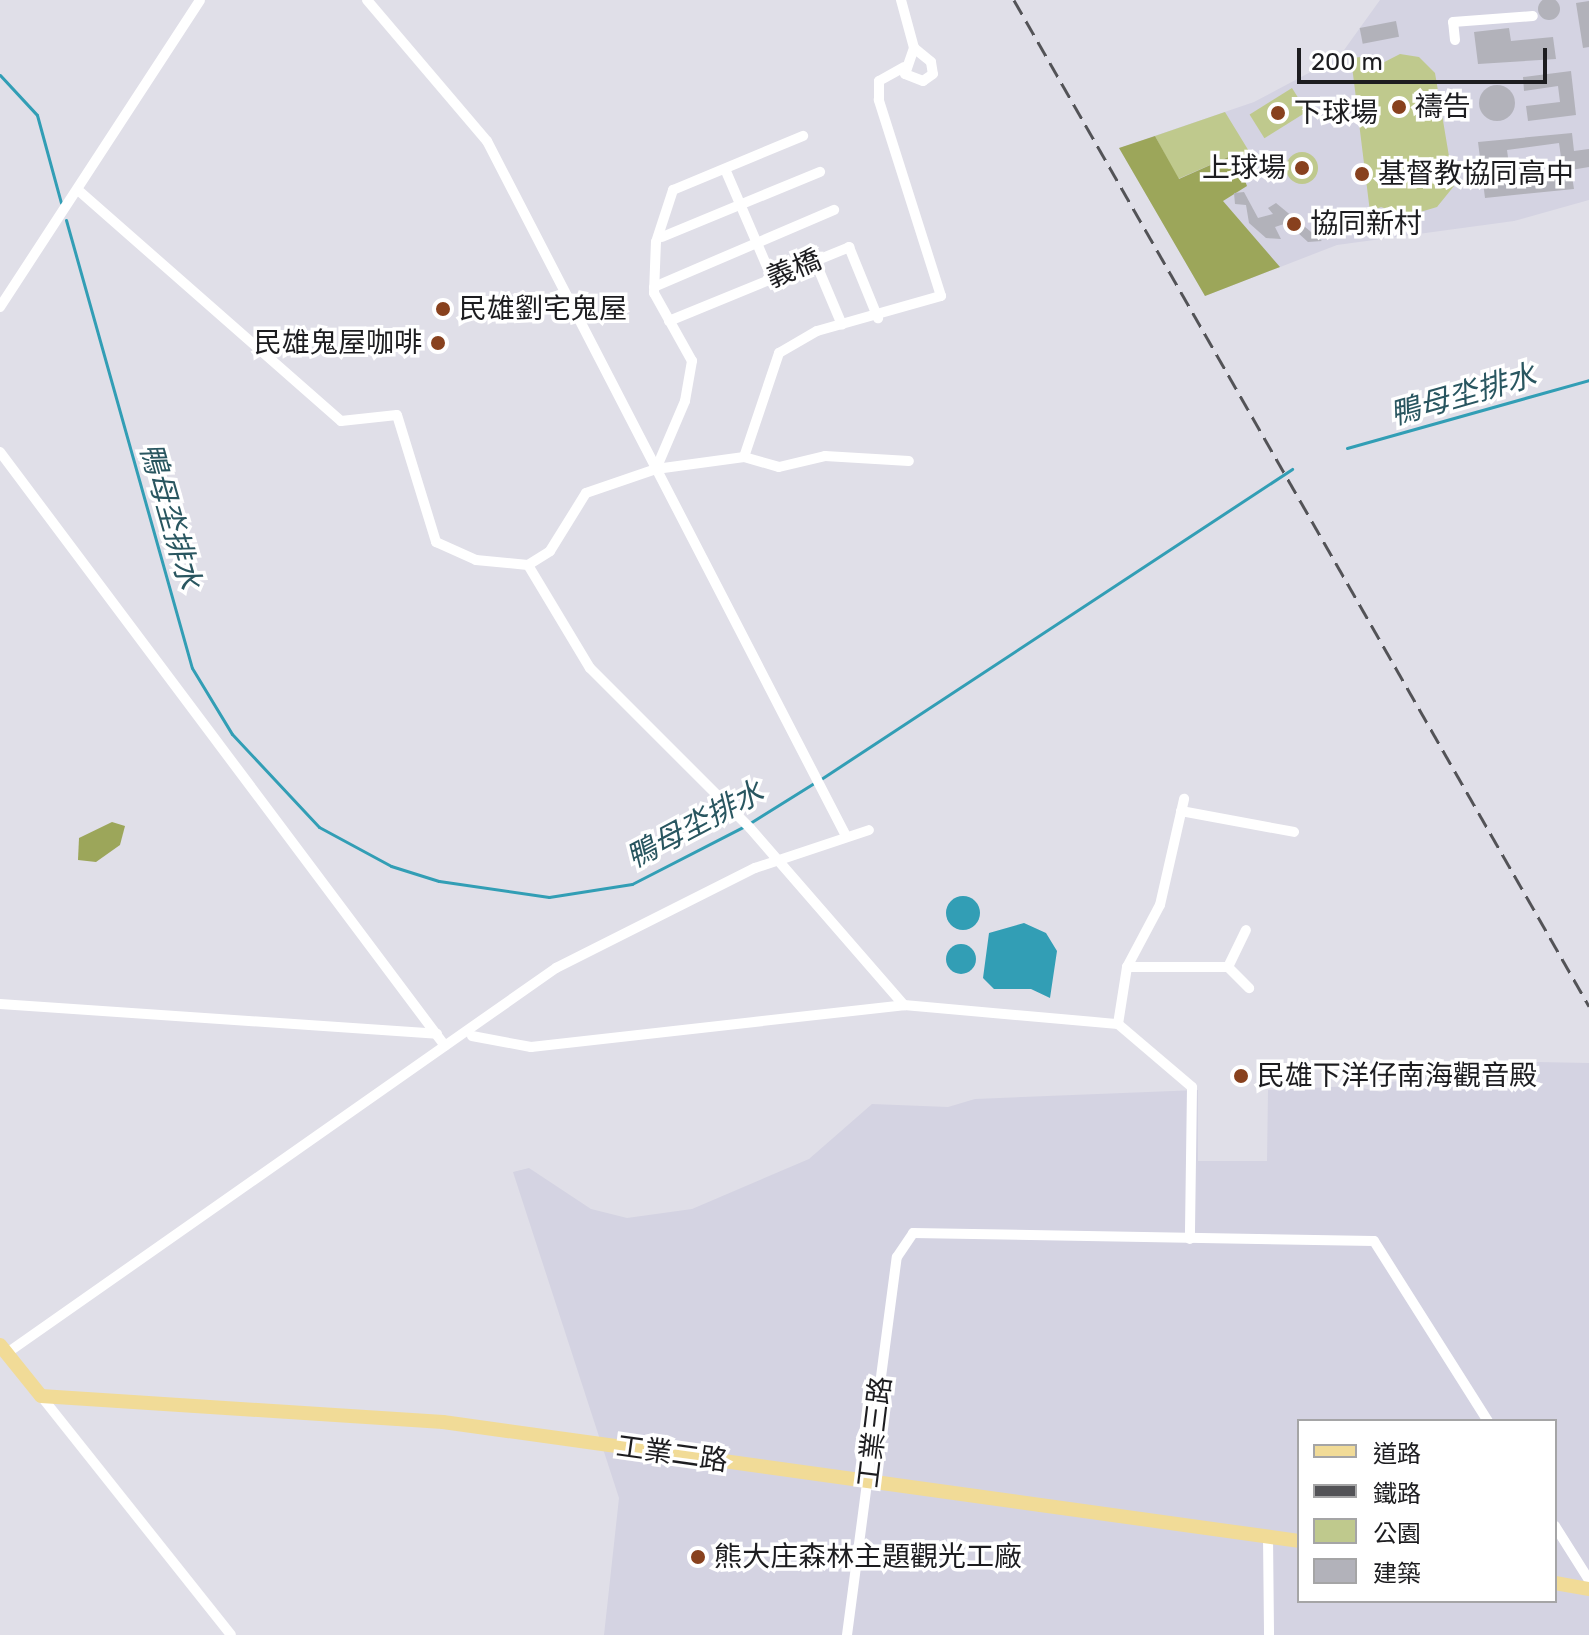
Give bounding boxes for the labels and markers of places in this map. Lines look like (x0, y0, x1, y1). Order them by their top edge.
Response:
place label: 禱告 (1415, 90, 1471, 124)
place label: 下球場 (1294, 96, 1378, 130)
marker: 禱告 (1390, 98, 1408, 116)
marker: 下球場 (1269, 104, 1287, 122)
place label: 上球場 (1202, 151, 1286, 185)
place label: 基督教協同高中 (1378, 157, 1574, 191)
marker: 上球場 (1293, 159, 1311, 177)
marker: 基督教協同高中 (1353, 165, 1371, 183)
place label: 協同新村 (1310, 207, 1422, 241)
marker: 協同新村 (1285, 215, 1303, 233)
place label: 民雄劉宅鬼屋 (459, 292, 627, 326)
marker: 民雄劉宅鬼屋 (434, 300, 452, 318)
place label: 民雄鬼屋咖啡 (254, 326, 422, 360)
marker: 民雄鬼屋咖啡 (429, 334, 447, 352)
place label: 民雄下洋仔南海觀音殿 (1257, 1059, 1537, 1093)
marker: 民雄下洋仔南海觀音殿 (1232, 1067, 1250, 1085)
place label: 熊大庄森林主題觀光工廠 (714, 1540, 1022, 1574)
marker: 熊大庄森林主題觀光工廠 (689, 1548, 707, 1566)

